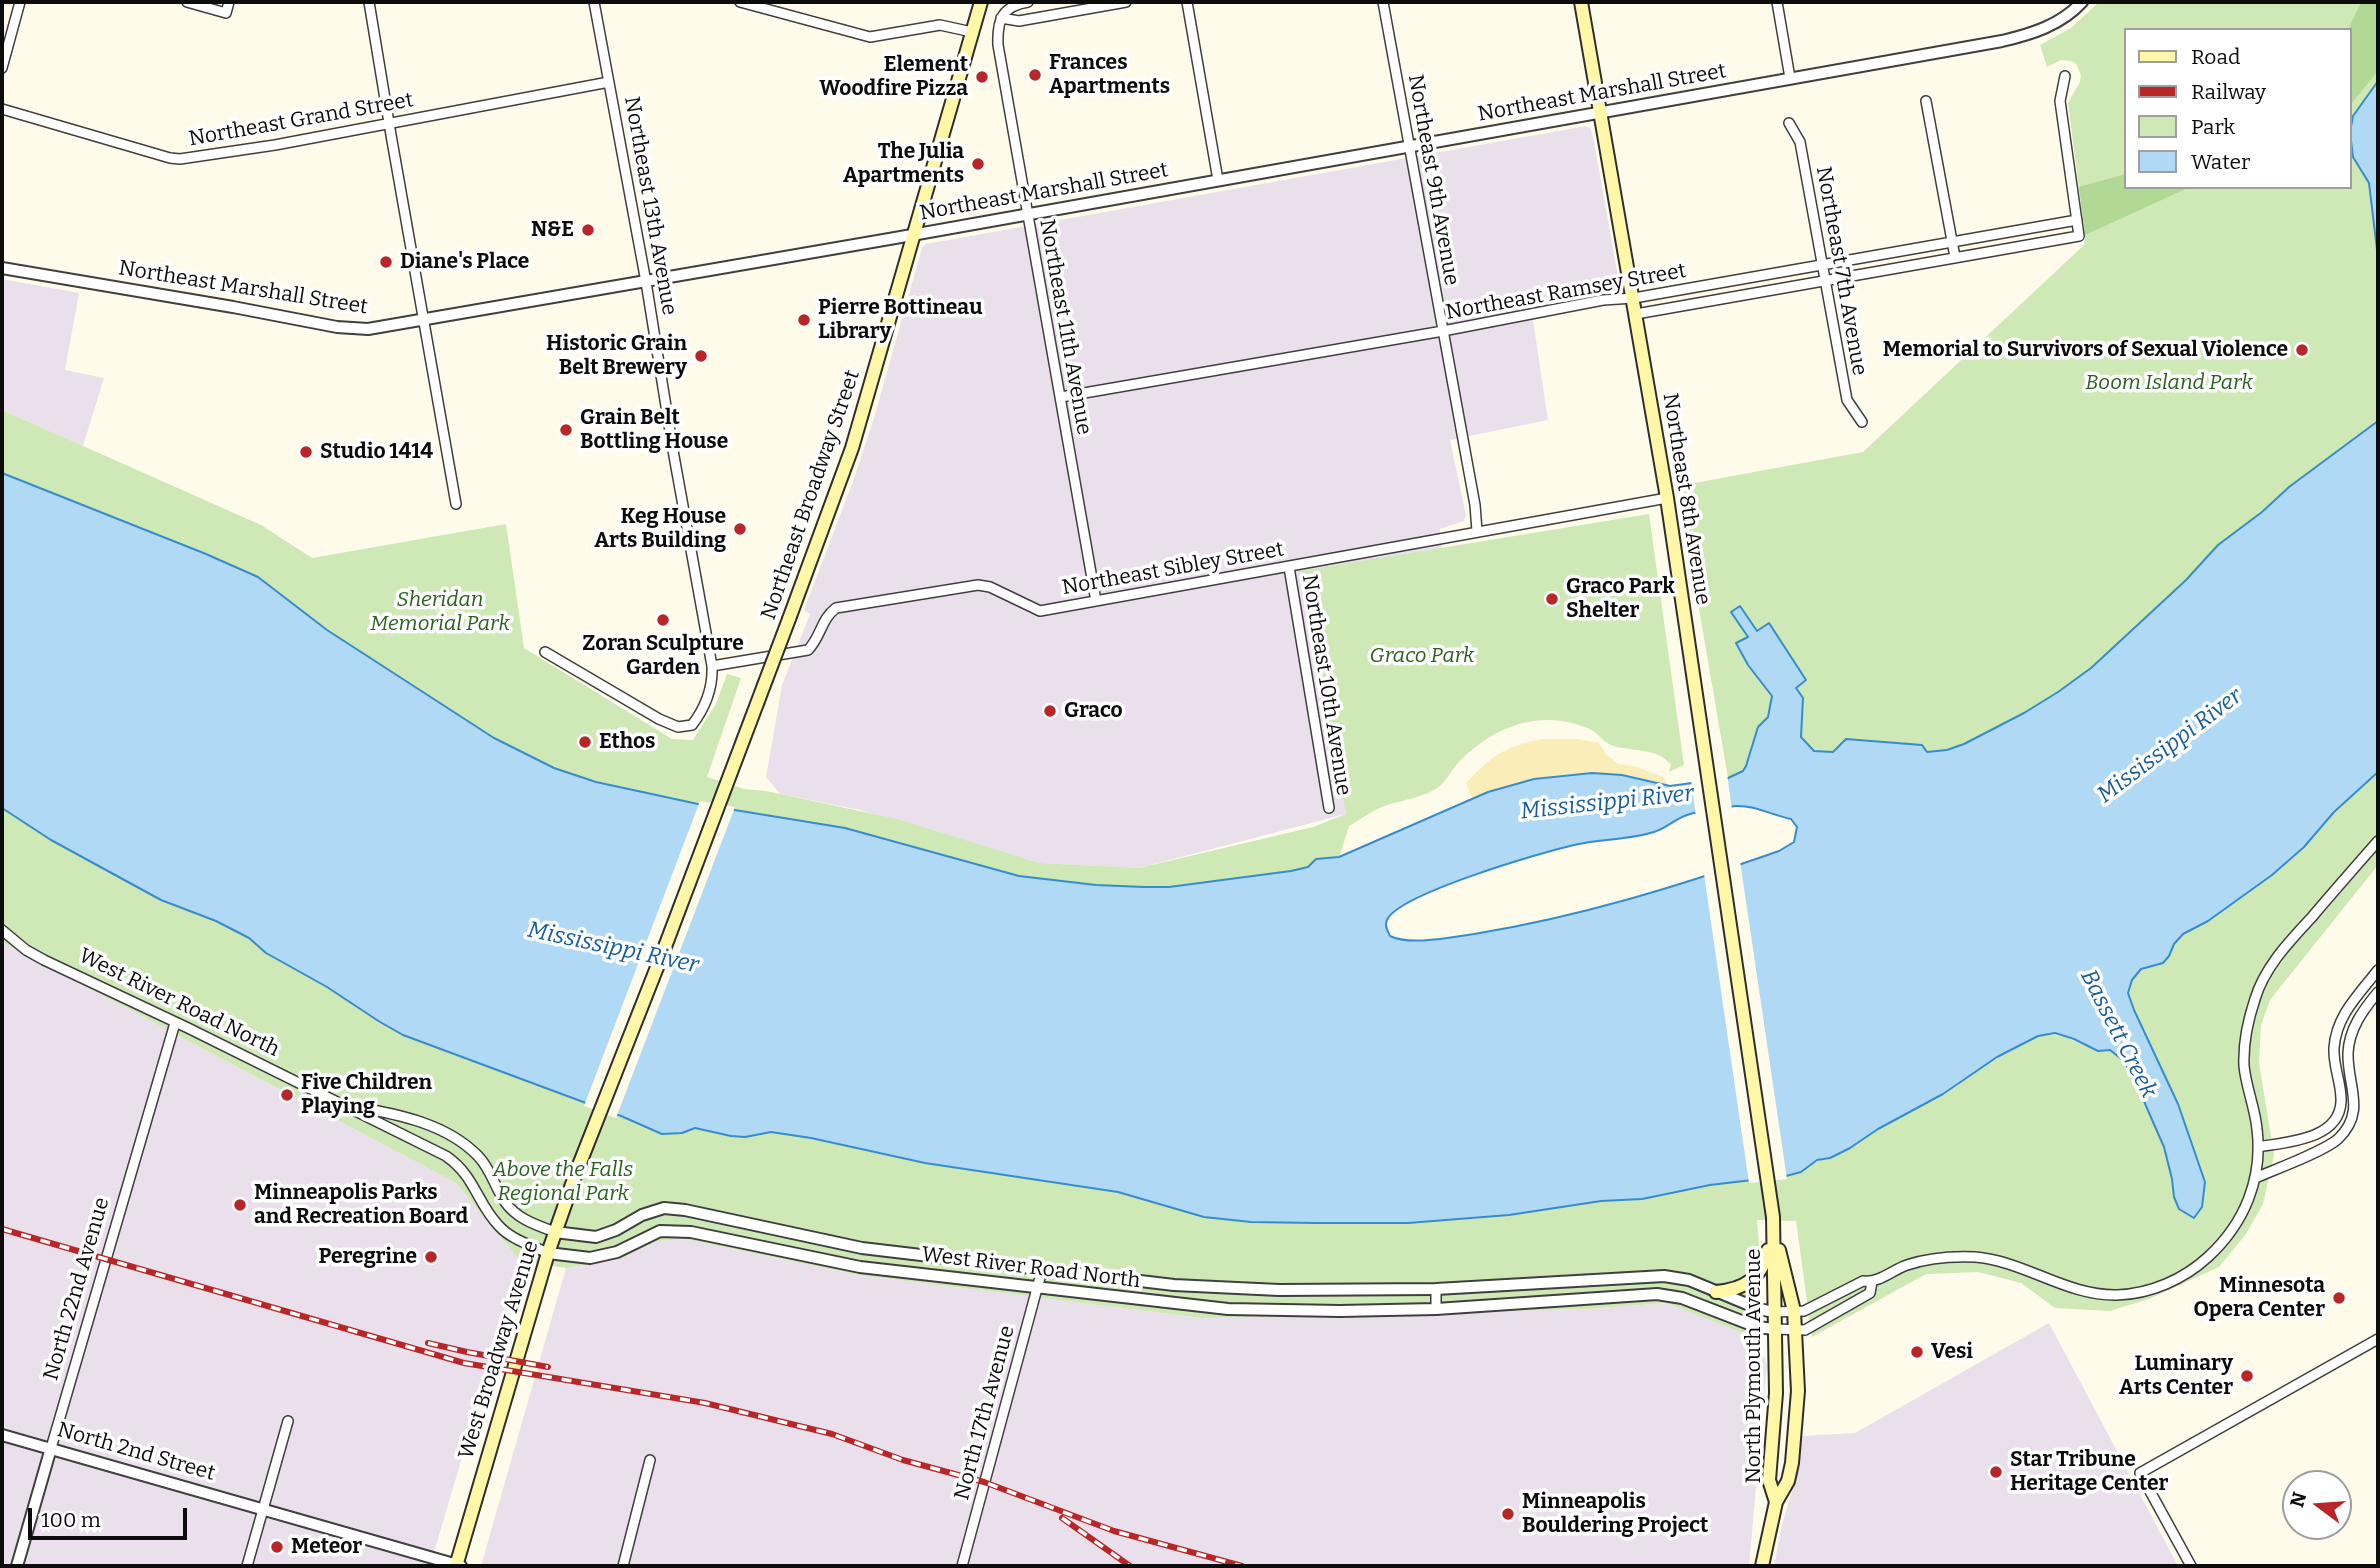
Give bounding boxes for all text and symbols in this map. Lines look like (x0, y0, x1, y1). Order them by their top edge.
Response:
legend (2124, 28, 2352, 189)
text: Road (2191, 44, 2240, 70)
place label: Frances Apartments (1049, 50, 1170, 100)
place label: Element Woodfire Pizza (819, 52, 968, 102)
street label: Northeast Marshall Street (1476, 59, 1728, 127)
marker: Frances Apartments (1027, 67, 1043, 83)
marker: Element Woodfire Pizza (974, 69, 990, 85)
street label: Northeast 9th Avenue (1402, 73, 1464, 287)
text: Railway (2191, 79, 2266, 105)
street label: Northeast Grand Street (187, 88, 415, 152)
street label: Northeast 13th Avenue (618, 95, 682, 317)
text: Park (2191, 114, 2235, 140)
place label: The Julia Apartments (843, 139, 964, 189)
text: Water (2191, 149, 2250, 175)
marker: The Julia Apartments (970, 156, 986, 172)
street label: Northeast Marshall Street (918, 158, 1170, 226)
street label: Northeast 7th Avenue (1810, 164, 1872, 378)
place label: N&E (531, 217, 574, 243)
street label: Northeast 11th Avenue (1034, 217, 1096, 437)
marker: N&E (580, 222, 596, 238)
place label: Diane's Place (400, 249, 529, 275)
marker: Diane's Place (378, 254, 394, 270)
street label: Northeast Marshall Street (117, 256, 369, 320)
street label: Northeast Ramsey Street (1444, 258, 1688, 326)
place label: Pierre Bottineau Library (818, 295, 982, 345)
marker: Pierre Bottineau Library (796, 312, 812, 328)
place label: Historic Grain Belt Brewery (546, 331, 687, 381)
place label: Memorial to Survivors of Sexual Violence (1883, 337, 2288, 363)
marker: Memorial to Survivors of Sexual Violence (2294, 342, 2310, 358)
marker: Historic Grain Belt Brewery (693, 348, 709, 364)
street label: Northeast Broadway Street (756, 367, 866, 623)
park label: Boom Island Park (2085, 370, 2253, 396)
street label: Northeast 8th Avenue (1657, 391, 1715, 607)
place label: Grain Belt Bottling House (580, 405, 728, 455)
marker: Grain Belt Bottling House (558, 422, 574, 438)
place label: Studio 1414 (320, 439, 433, 465)
marker: Studio 1414 (298, 444, 314, 460)
place label: Keg House Arts Building (594, 504, 726, 554)
marker: Keg House Arts Building (732, 521, 748, 537)
street label: Northeast Sibley Street (1060, 537, 1286, 601)
street label: Northeast 10th Avenue (1296, 573, 1356, 797)
place label: Graco Park Shelter (1566, 574, 1675, 624)
park label: Sheridan Memorial Park (370, 587, 510, 637)
marker: Graco Park Shelter (1544, 591, 1560, 607)
marker: Zoran Sculpture Garden (655, 612, 671, 628)
place label: Zoran Sculpture Garden (582, 631, 744, 681)
park label: Graco Park (1370, 643, 1474, 669)
water label: Mississippi River (2092, 683, 2248, 809)
place label: Graco (1064, 698, 1123, 724)
marker: Graco (1042, 703, 1058, 719)
place label: Ethos (599, 729, 655, 755)
marker: Ethos (577, 734, 593, 750)
water label: Mississippi River (1519, 780, 1695, 826)
water label: Mississippi River (525, 916, 701, 980)
street label: West River Road North (75, 943, 283, 1063)
water label: Bassett Creek (2074, 965, 2162, 1103)
place label: Five Children Playing (301, 1070, 432, 1120)
marker: Five Children Playing (279, 1087, 295, 1103)
park label: Above the Falls Regional Park (493, 1157, 633, 1207)
place label: Minneapolis Parks and Recreation Board (254, 1180, 468, 1230)
street label: North 22nd Avenue (39, 1195, 115, 1383)
marker: Minneapolis Parks and Recreation Board (232, 1197, 248, 1213)
street label: West Broadway Avenue (454, 1238, 544, 1462)
street label: West River Road North (920, 1242, 1142, 1294)
place label: Peregrine (318, 1244, 417, 1270)
marker: Peregrine (423, 1249, 439, 1265)
street label: North Plymouth Avenue (1741, 1249, 1767, 1483)
place label: Minnesota Opera Center (2194, 1273, 2325, 1323)
marker: Minnesota Opera Center (2331, 1290, 2347, 1306)
street label: North 17th Avenue (950, 1323, 1020, 1503)
place label: Vesi (1931, 1339, 1973, 1365)
marker: Vesi (1909, 1344, 1925, 1360)
place label: Luminary Arts Center (2119, 1351, 2233, 1401)
marker: Luminary Arts Center (2239, 1368, 2255, 1384)
street label: North 2nd Street (54, 1417, 218, 1487)
place label: Star Tribune Heritage Center (2010, 1447, 2168, 1497)
marker: Star Tribune Heritage Center (1988, 1464, 2004, 1480)
north arrow (2282, 1470, 2352, 1540)
place label: Minneapolis Bouldering Project (1522, 1489, 1708, 1539)
text: N (2285, 1489, 2311, 1510)
scale bar (32, 1494, 191, 1538)
marker: Minneapolis Bouldering Project (1500, 1506, 1516, 1522)
text: 100 m (41, 1507, 101, 1533)
place label: Meteor (291, 1534, 362, 1560)
marker: Meteor (269, 1539, 285, 1555)

